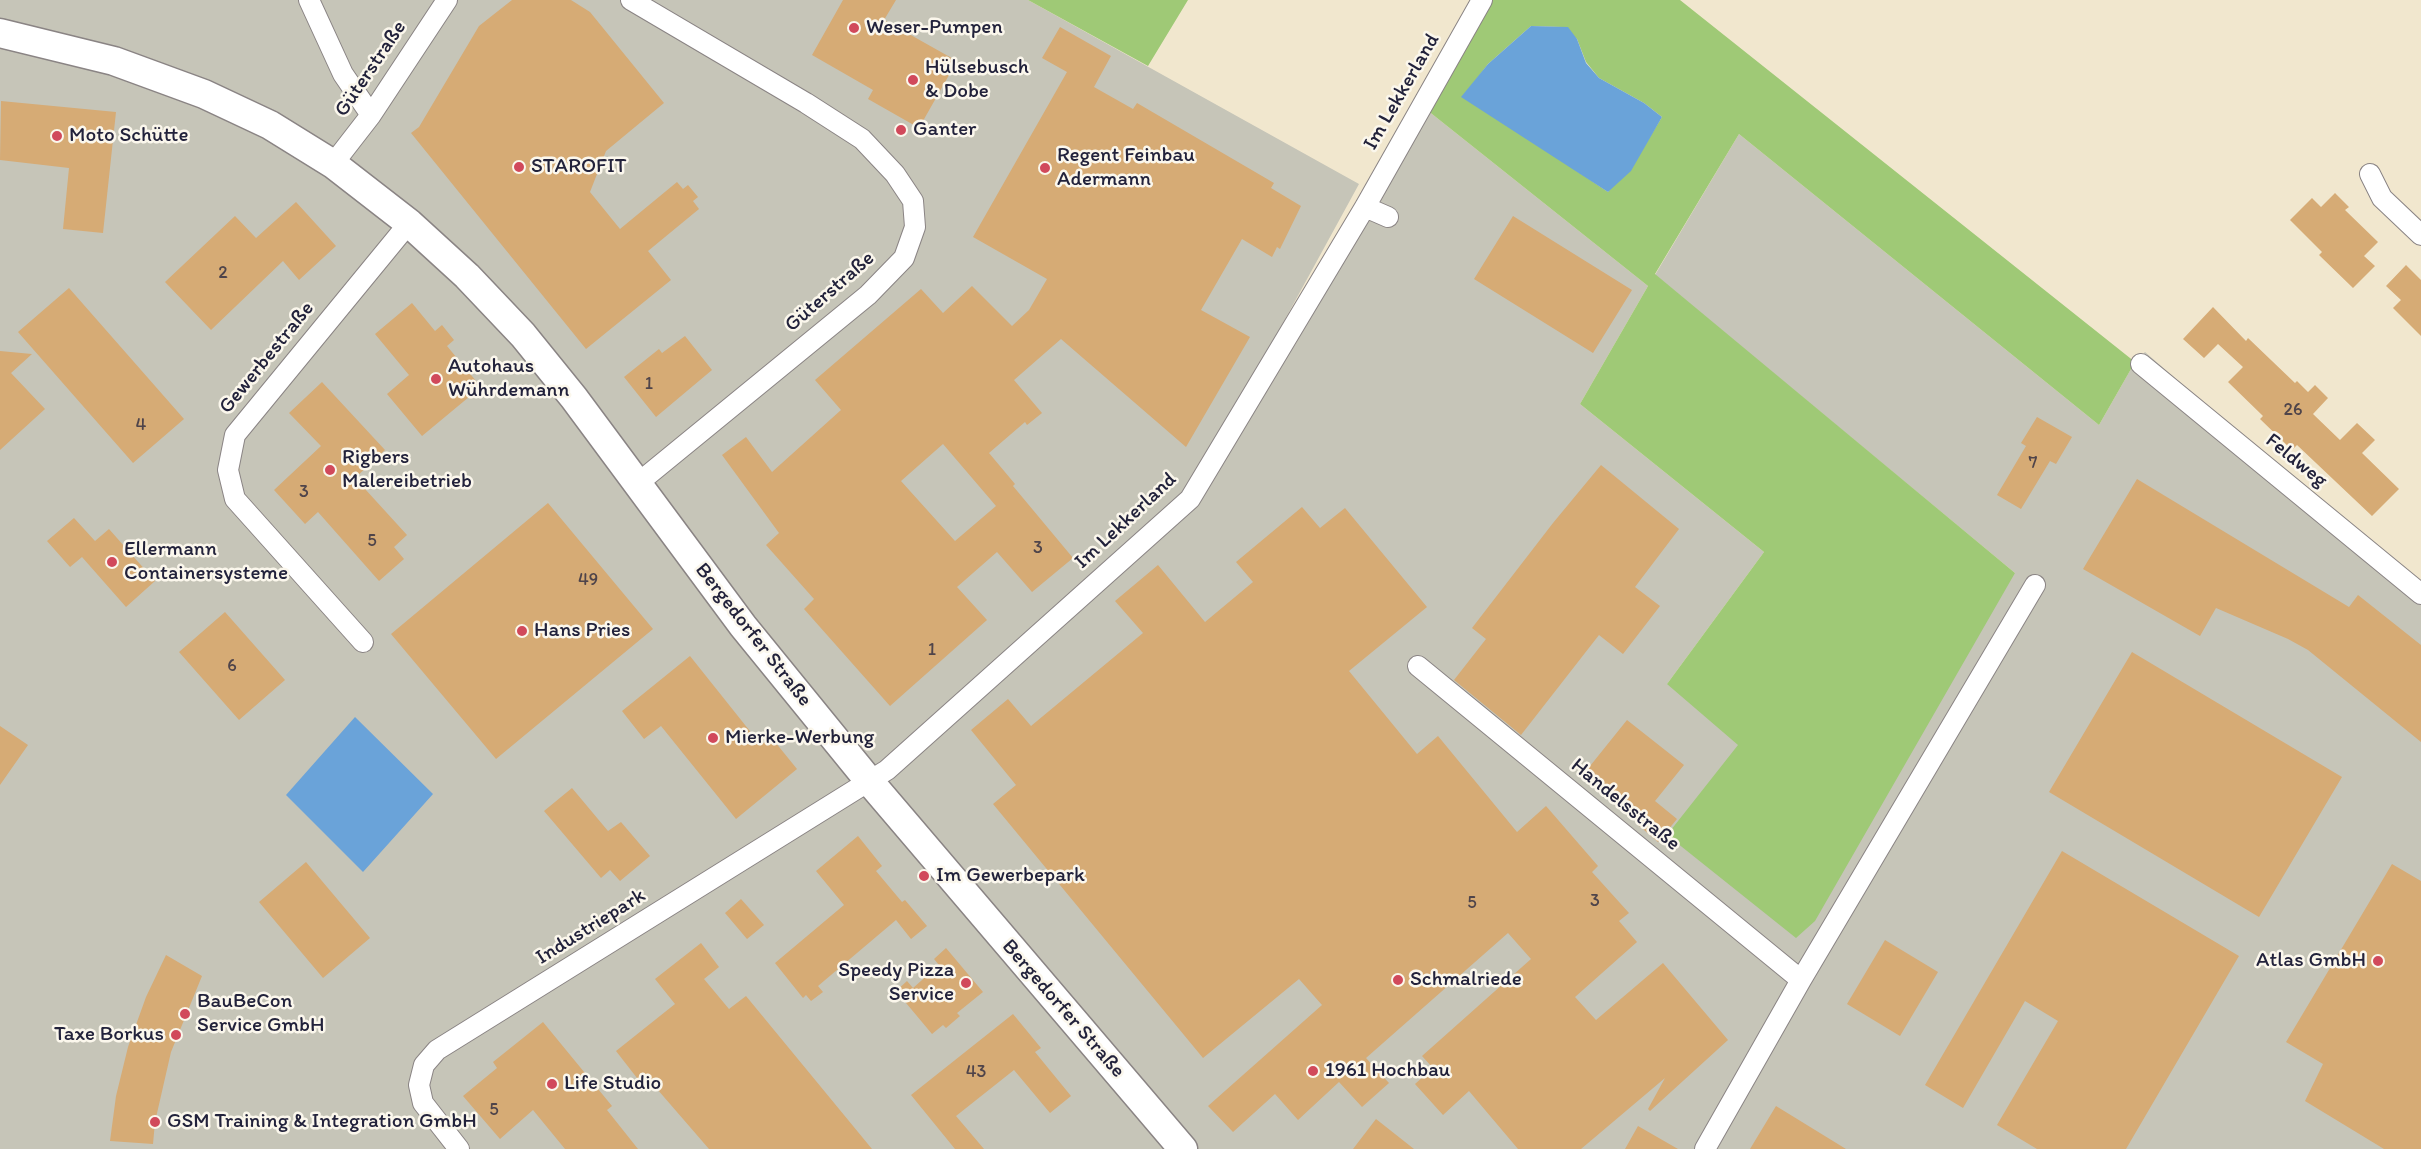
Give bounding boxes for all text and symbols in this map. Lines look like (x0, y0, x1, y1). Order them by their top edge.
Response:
place label: Weser-Pumpen (866, 15, 1003, 41)
street label: Güterstraße (330, 16, 412, 122)
marker: Weser-Pumpen (847, 21, 861, 35)
street label: Im Lekkerland (1359, 29, 1445, 155)
place label: Hülsebusch & Dobe (925, 55, 1029, 105)
marker: Hülsebusch & Dobe (906, 73, 920, 87)
place label: Ganter (913, 117, 976, 143)
place label: Moto Schütte (69, 123, 188, 149)
marker: Ganter (894, 123, 908, 137)
marker: Moto Schütte (50, 129, 64, 143)
place label: Regent Feinbau Adermann (1057, 143, 1195, 193)
place label: STAROFIT (531, 154, 627, 180)
marker: STAROFIT (512, 160, 526, 174)
marker: Regent Feinbau Adermann (1038, 161, 1052, 175)
street label: Güterstraße (780, 246, 880, 338)
house number: 2 (218, 262, 228, 284)
street label: Gewerbestraße (214, 297, 320, 419)
place label: Autohaus Wührdemann (448, 354, 569, 404)
marker: Autohaus Wührdemann (429, 372, 443, 386)
house number: 1 (645, 373, 653, 395)
house number: 26 (2284, 399, 2302, 421)
house number: 4 (136, 414, 146, 436)
street label: Feldweg (2260, 428, 2332, 494)
place label: Rigbers Malereibetrieb (342, 445, 472, 495)
house number: 7 (2029, 452, 2037, 474)
marker: Rigbers Malereibetrieb (323, 463, 337, 477)
street label: Im Lekkerland (1070, 467, 1182, 575)
house number: 3 (299, 481, 309, 503)
house number: 5 (367, 530, 377, 552)
place label: Ellermann Containersysteme (124, 537, 288, 587)
house number: 3 (1033, 537, 1043, 559)
marker: Ellermann Containersysteme (105, 555, 119, 569)
street label: Bergedorfer Straße (689, 558, 817, 712)
house number: 49 (578, 569, 598, 591)
place label: Hans Pries (534, 618, 630, 644)
marker: Hans Pries (515, 624, 529, 638)
house number: 1 (928, 639, 936, 661)
house number: 6 (227, 655, 237, 677)
place label: Mierke-Werbung (725, 725, 874, 751)
marker: Mierke-Werbung (706, 731, 720, 745)
street label: Handelsstraße (1565, 753, 1685, 857)
place label: Im Gewerbepark (936, 863, 1085, 889)
marker: Im Gewerbepark (917, 869, 931, 883)
street label: Industriepark (532, 883, 650, 971)
house number: 3 (1590, 890, 1600, 912)
house number: 5 (1467, 892, 1477, 914)
street label: Bergedorfer Straße (996, 935, 1130, 1083)
place label: Atlas GmbH (2256, 948, 2366, 974)
marker: Atlas GmbH (2371, 954, 2385, 968)
place label: Speedy Pizza Service (838, 958, 954, 1008)
place label: Schmalriede (1410, 967, 1522, 993)
marker: Schmalriede (1391, 973, 1405, 987)
marker: Speedy Pizza Service (959, 976, 973, 990)
place label: BauBeCon Service GmbH (197, 989, 325, 1039)
marker: BauBeCon Service GmbH (178, 1007, 192, 1021)
place label: Taxe Borkus (54, 1022, 164, 1048)
marker: Taxe Borkus (169, 1028, 183, 1042)
place label: 1961 Hochbau (1325, 1058, 1450, 1084)
house number: 43 (966, 1061, 986, 1083)
marker: 1961 Hochbau (1306, 1064, 1320, 1078)
place label: Life Studio (564, 1071, 661, 1097)
marker: Life Studio (545, 1077, 559, 1091)
house number: 5 (489, 1099, 499, 1121)
place label: GSM Training & Integration GmbH (167, 1109, 477, 1135)
marker: GSM Training & Integration GmbH (148, 1115, 162, 1129)

